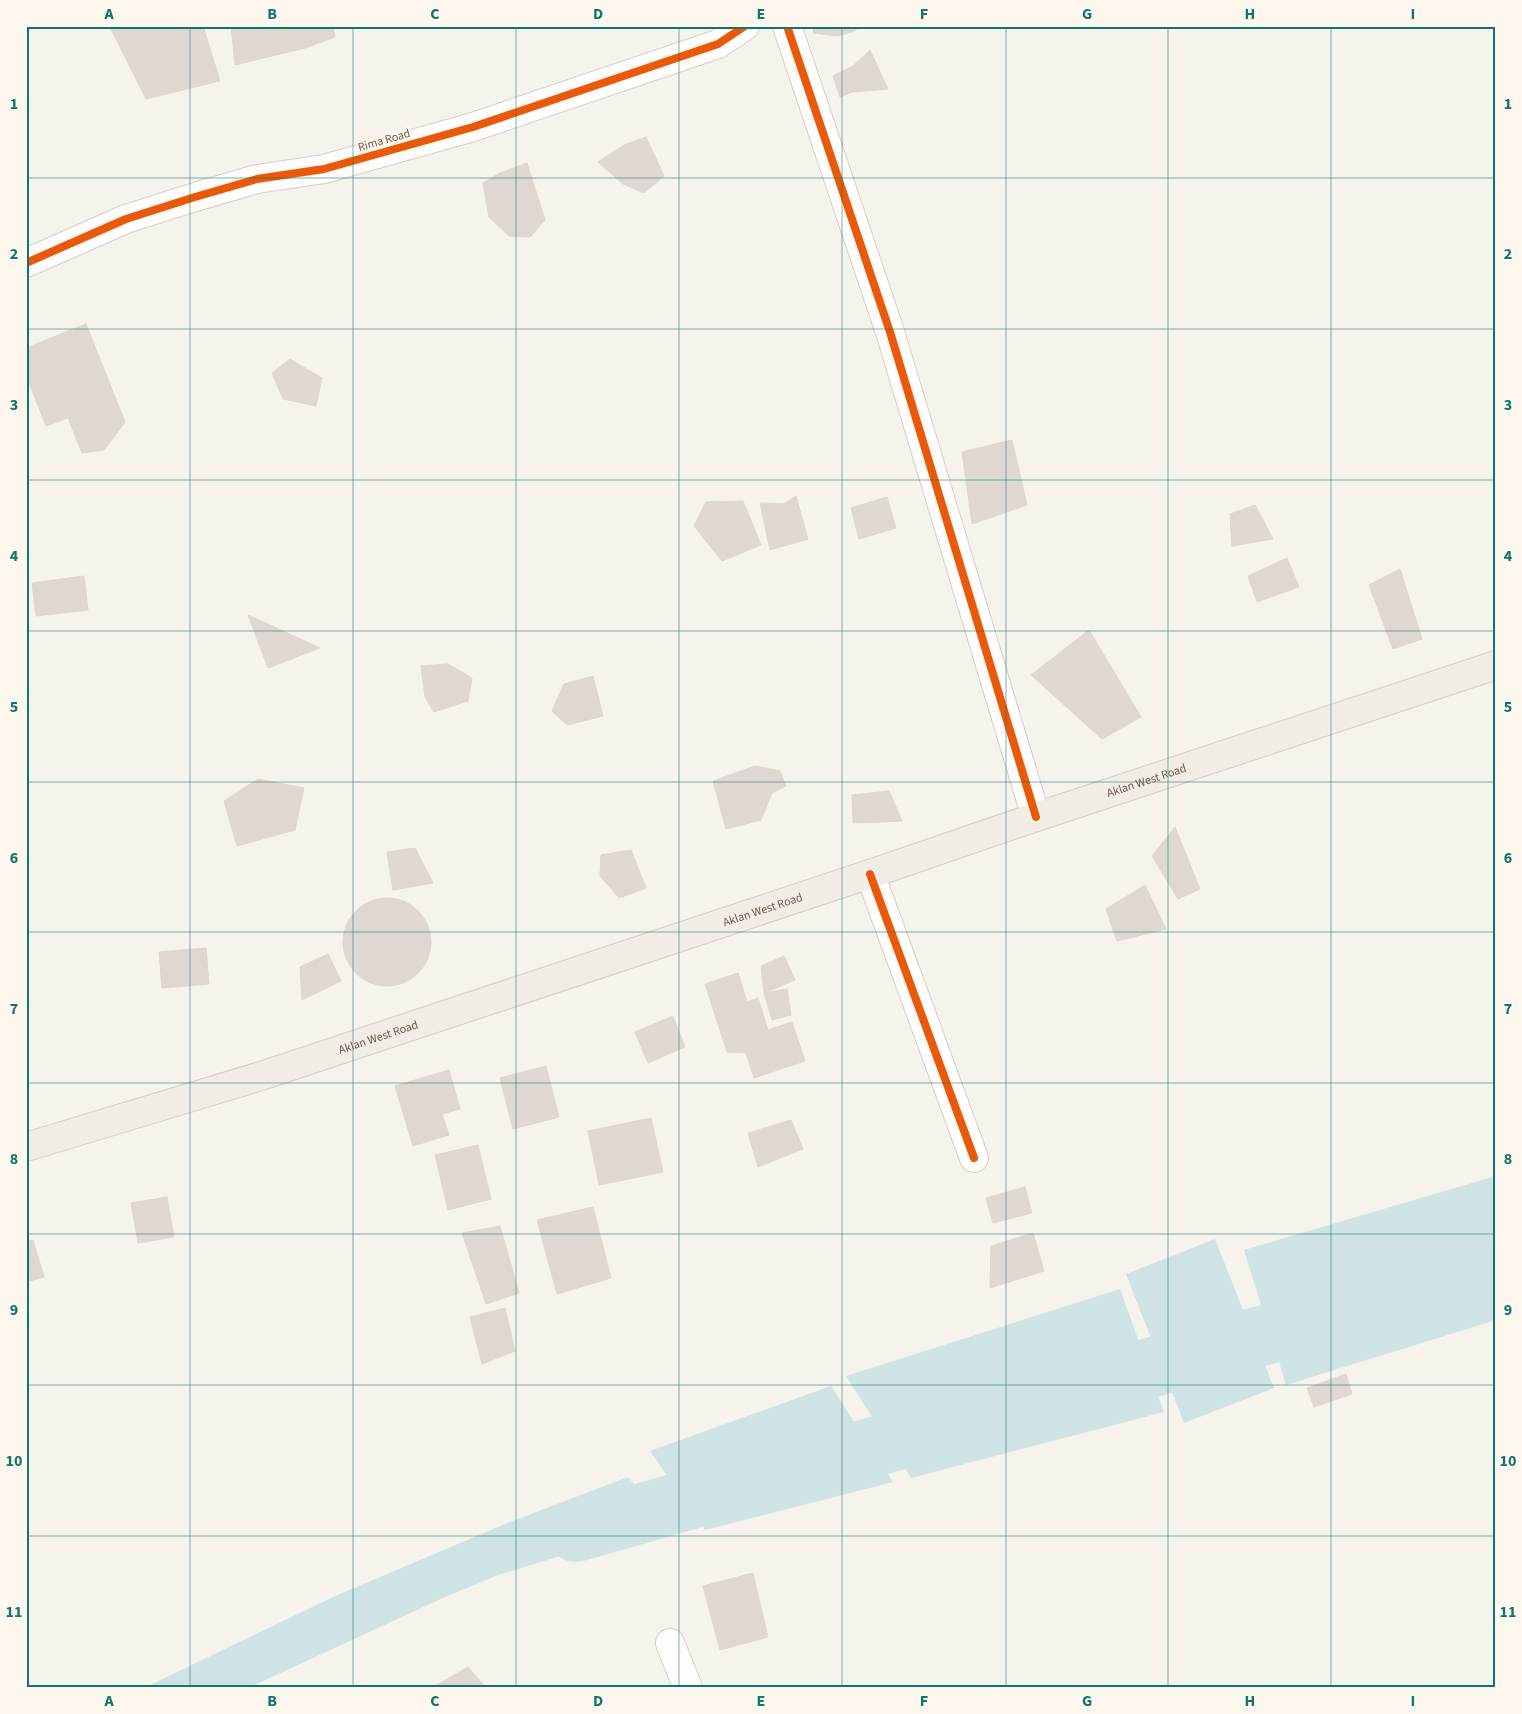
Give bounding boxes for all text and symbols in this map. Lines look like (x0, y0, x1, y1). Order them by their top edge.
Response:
text: A (103, 3, 114, 25)
text: B (267, 3, 277, 25)
text: C (430, 3, 440, 25)
text: D (593, 3, 603, 25)
text: E (757, 3, 765, 25)
text: F (920, 3, 928, 25)
text: G (1082, 3, 1092, 25)
text: H (1245, 3, 1255, 25)
text: I (1411, 3, 1415, 25)
text: 1 (10, 93, 18, 115)
text: 1 (1504, 93, 1512, 115)
street label: Rima Road (356, 125, 412, 156)
text: 2 (10, 243, 18, 265)
text: 2 (1504, 243, 1512, 265)
text: 3 (10, 394, 18, 416)
text: 3 (1504, 394, 1512, 416)
text: 4 (10, 545, 19, 567)
text: 4 (1504, 545, 1513, 567)
text: 5 (10, 696, 18, 718)
text: 5 (1504, 696, 1512, 718)
street label: Aklan West Road (1105, 760, 1189, 802)
text: 6 (10, 847, 18, 869)
text: 6 (1504, 847, 1512, 869)
street label: Aklan West Road (721, 889, 805, 931)
text: 7 (10, 998, 18, 1020)
text: 7 (1504, 998, 1512, 1020)
street label: Aklan West Road (336, 1016, 420, 1059)
text: 8 (10, 1148, 18, 1170)
text: 8 (1504, 1148, 1512, 1170)
text: 9 (10, 1299, 18, 1321)
text: 9 (1504, 1299, 1512, 1321)
text: 10 (6, 1450, 22, 1472)
text: 10 (1500, 1450, 1516, 1472)
text: 11 (6, 1601, 22, 1623)
text: 11 (1500, 1601, 1516, 1623)
text: A (103, 1690, 114, 1712)
text: B (267, 1690, 277, 1712)
text: C (430, 1690, 440, 1712)
text: D (593, 1690, 603, 1712)
text: E (757, 1690, 765, 1712)
text: F (920, 1690, 928, 1712)
text: G (1082, 1690, 1092, 1712)
text: H (1245, 1690, 1255, 1712)
text: I (1411, 1690, 1415, 1712)

